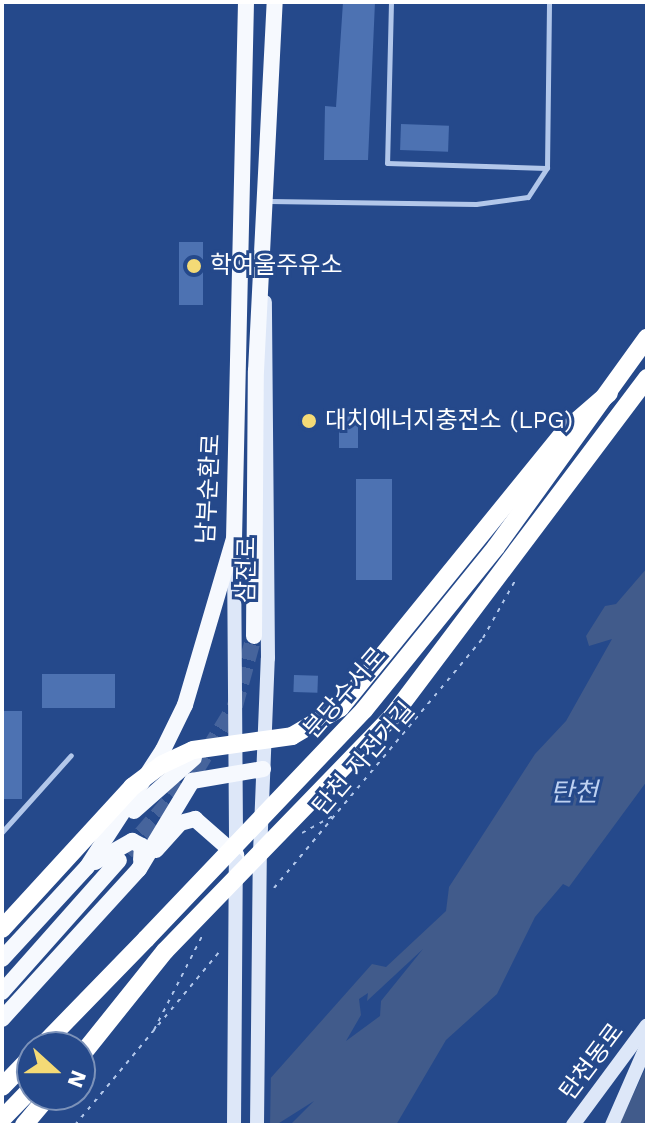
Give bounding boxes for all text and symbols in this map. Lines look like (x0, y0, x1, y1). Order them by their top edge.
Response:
place label: 학여울주유소 (210, 252, 342, 280)
marker: 학여울주유소 (185, 257, 203, 275)
place label: 대치에너지충전소 (LPG) (325, 407, 572, 435)
marker: 대치에너지충전소 (LPG) (300, 412, 318, 430)
street label: 남부순환로 (192, 433, 226, 545)
street label: 삼전로 (232, 537, 262, 603)
street label: 분당수서로 (298, 642, 392, 744)
street label: 탄천 자전거길 (307, 696, 421, 822)
water label: 탄천 (550, 777, 598, 809)
street label: 탄천동로 (554, 1018, 630, 1106)
north arrow (16, 1031, 96, 1111)
text: N (62, 1067, 92, 1091)

